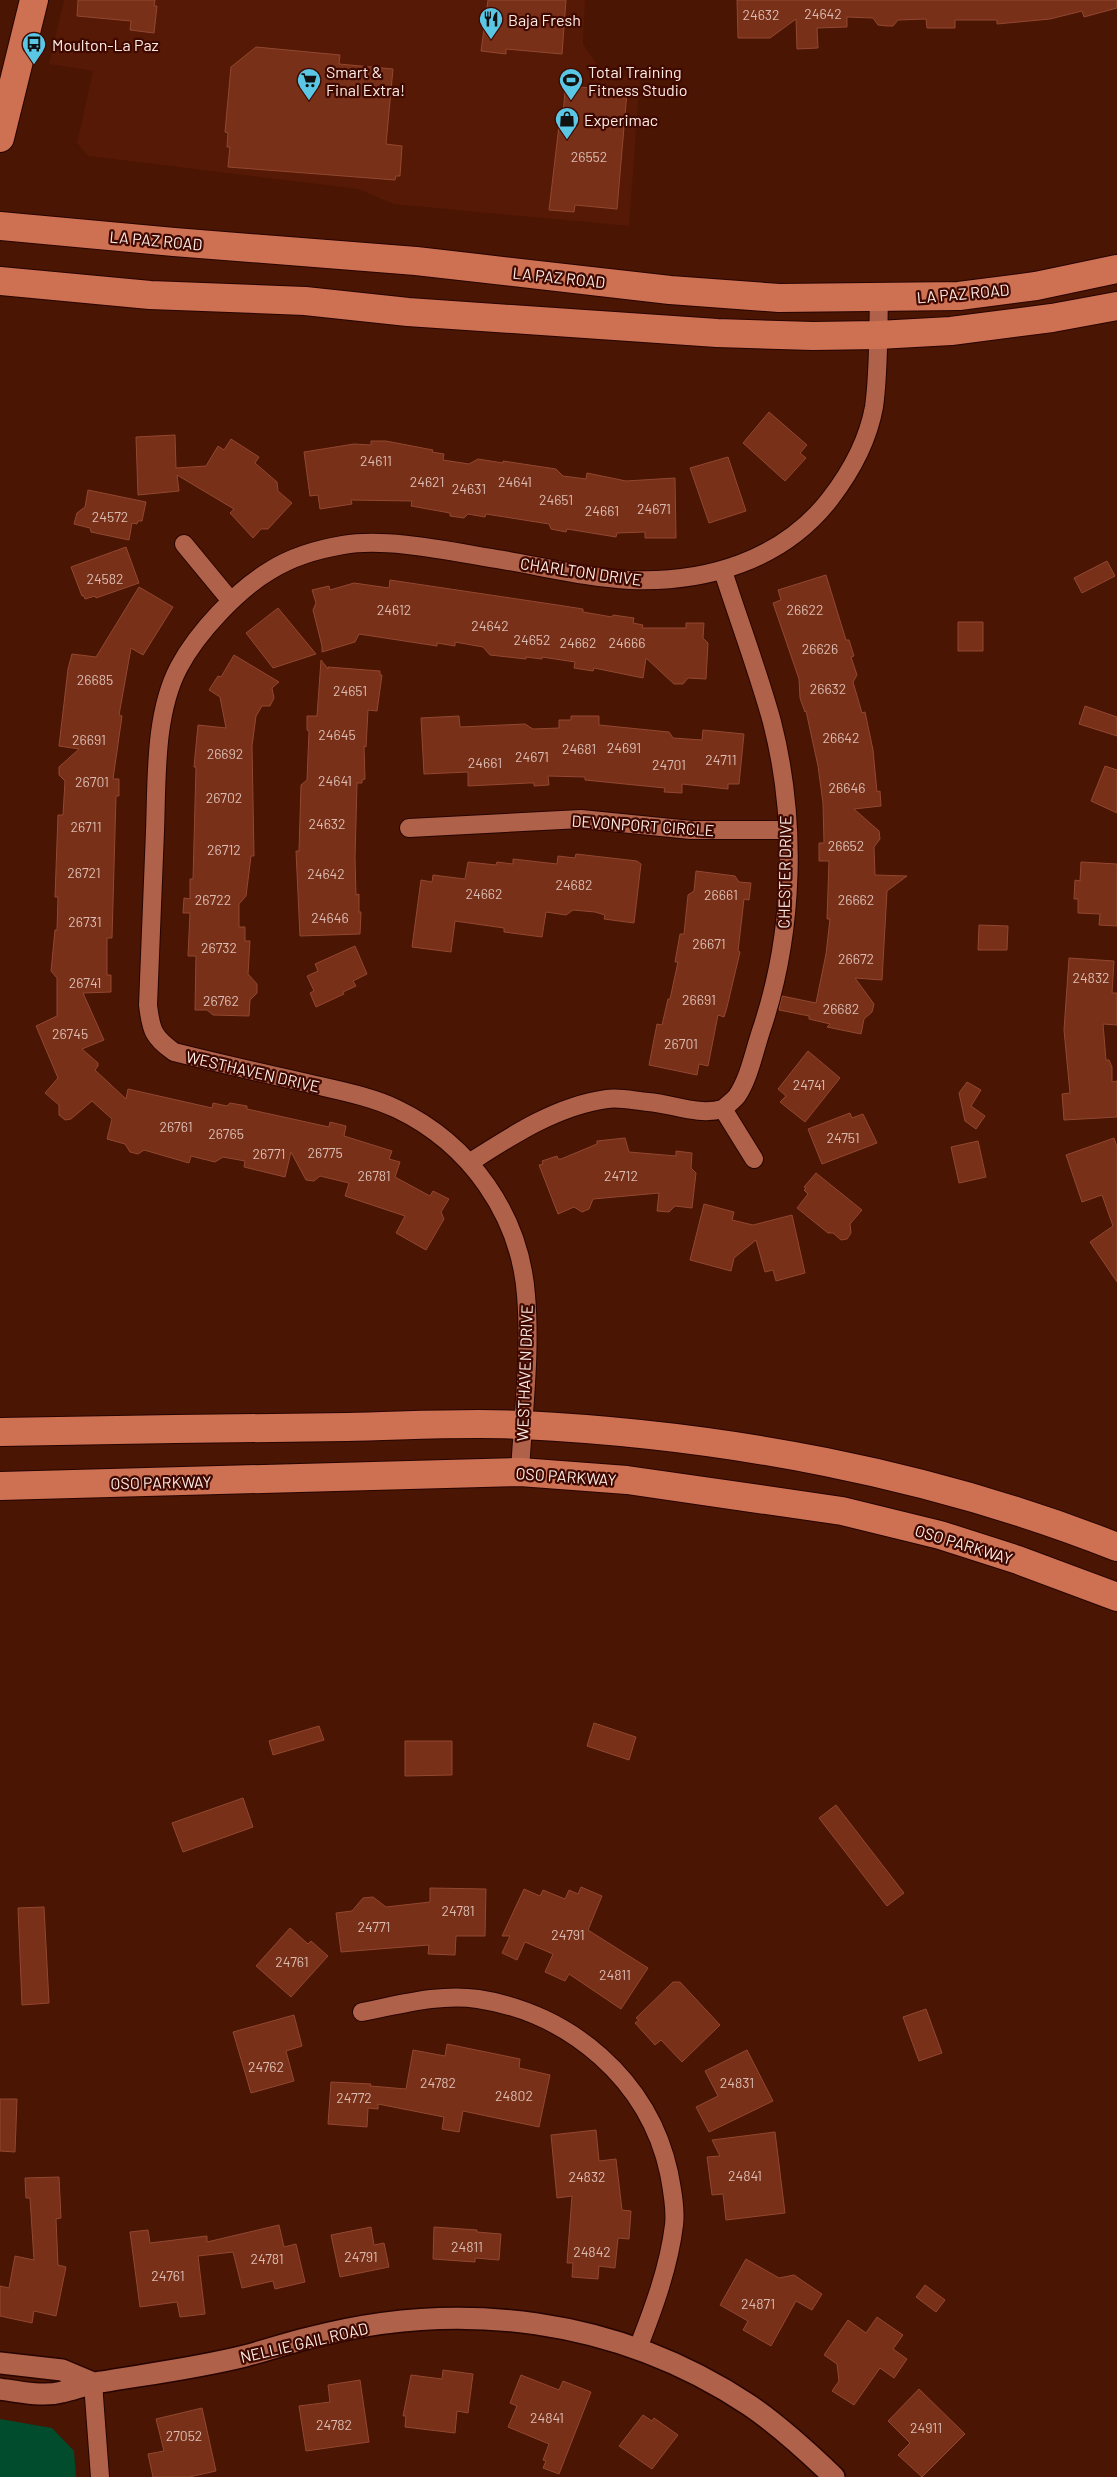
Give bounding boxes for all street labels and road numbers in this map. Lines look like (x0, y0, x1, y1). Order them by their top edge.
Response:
street label: LA PAZ ROAD (109, 226, 203, 254)
street label: LA PAZ ROAD (512, 263, 606, 291)
street label: LA PAZ ROAD (916, 279, 1010, 307)
street label: CHARLTON DRIVE (519, 553, 643, 589)
street label: DEVONPORT CIRCLE (571, 811, 715, 839)
street label: CHESTER DRIVE (774, 815, 794, 929)
street label: WESTHAVEN DRIVE (184, 1046, 322, 1096)
street label: WESTHAVEN DRIVE (512, 1304, 536, 1442)
street label: OSO PARKWAY (515, 1463, 617, 1489)
street label: OSO PARKWAY (110, 1472, 212, 1492)
street label: OSO PARKWAY (913, 1520, 1015, 1568)
street label: NELLIE GAIL ROAD (238, 2318, 370, 2366)

